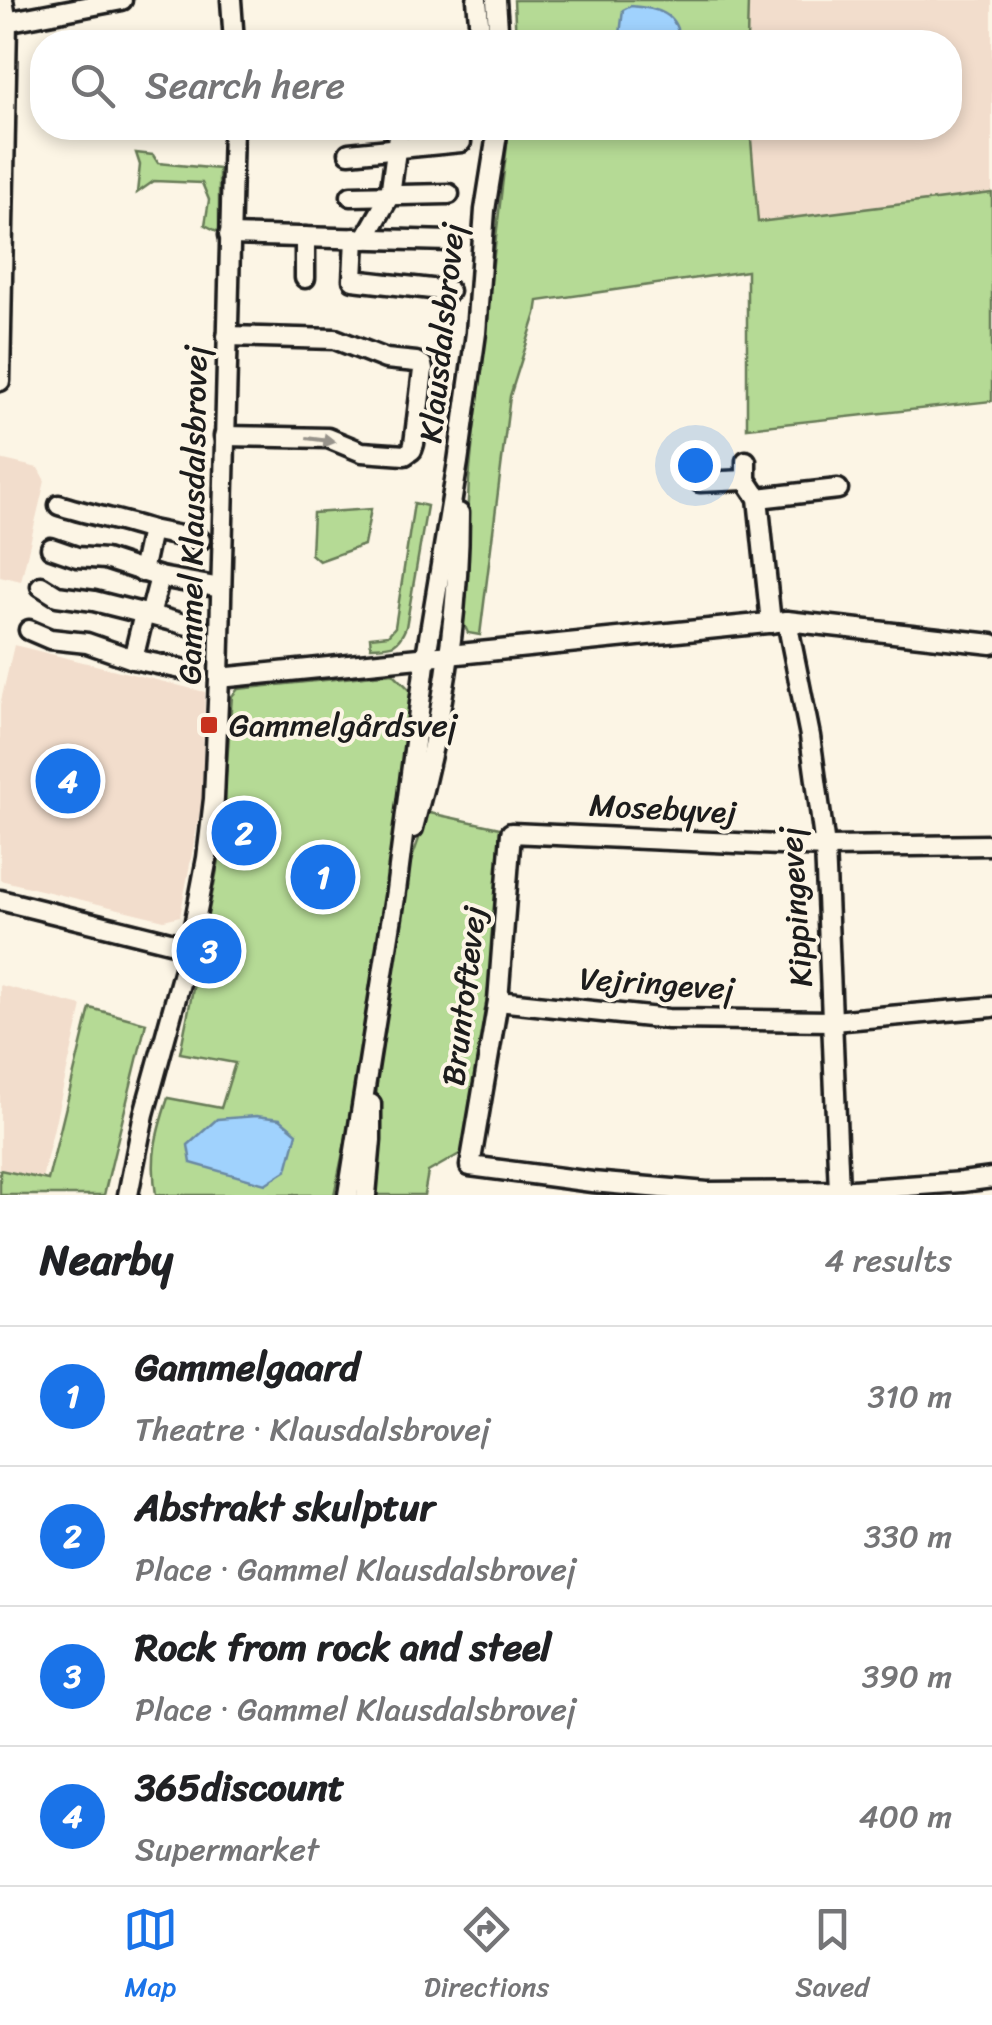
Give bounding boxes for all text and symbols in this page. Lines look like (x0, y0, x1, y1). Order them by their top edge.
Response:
search box (30, 30, 962, 140)
text: Search here (145, 52, 345, 119)
icon: search (65, 58, 120, 113)
street label: Klausdalsbrovej (402, 219, 482, 446)
street label: Gammel Klausdalsbrovej (162, 343, 224, 685)
one-way arrow (306, 432, 337, 448)
your location (670, 440, 721, 491)
place label: Gammelgårdsvej (229, 697, 459, 754)
marker: Gammelgårdsvej (198, 714, 220, 736)
pin: 4 (36, 744, 100, 818)
street label: Mosebyvej (588, 777, 739, 841)
pin: 2 (212, 796, 276, 870)
street label: Kippingevej (762, 823, 830, 989)
pin: 1 (290, 840, 356, 914)
street label: Bruntoftevej (425, 902, 503, 1089)
pin: 3 (176, 914, 242, 988)
street label: Vejringevej (578, 950, 738, 1018)
text: Nearby (40, 1223, 173, 1297)
text: 4 results (824, 1232, 952, 1289)
text: Gammelgaard (135, 1334, 359, 1401)
text: 1 (66, 1368, 79, 1425)
text: 310 m (868, 1368, 952, 1425)
text: Theatre · Klausdalsbrovej (135, 1401, 490, 1458)
text: Abstrakt skulptur (135, 1474, 435, 1541)
text: 2 (63, 1508, 82, 1565)
text: 330 m (864, 1508, 952, 1565)
text: Place · Gammel Klausdalsbrovej (135, 1541, 576, 1598)
text: Rock from rock and steel (135, 1614, 551, 1681)
text: 3 (64, 1648, 81, 1705)
text: 390 m (862, 1648, 952, 1705)
text: Place · Gammel Klausdalsbrovej (135, 1681, 576, 1738)
text: 365discount (135, 1754, 344, 1821)
text: 4 (62, 1788, 83, 1845)
text: 400 m (859, 1788, 952, 1845)
text: Supermarket (135, 1821, 319, 1878)
tab: Map (123, 1902, 178, 2011)
tab: Directions (424, 1902, 549, 2011)
tab: Saved (795, 1902, 869, 2011)

